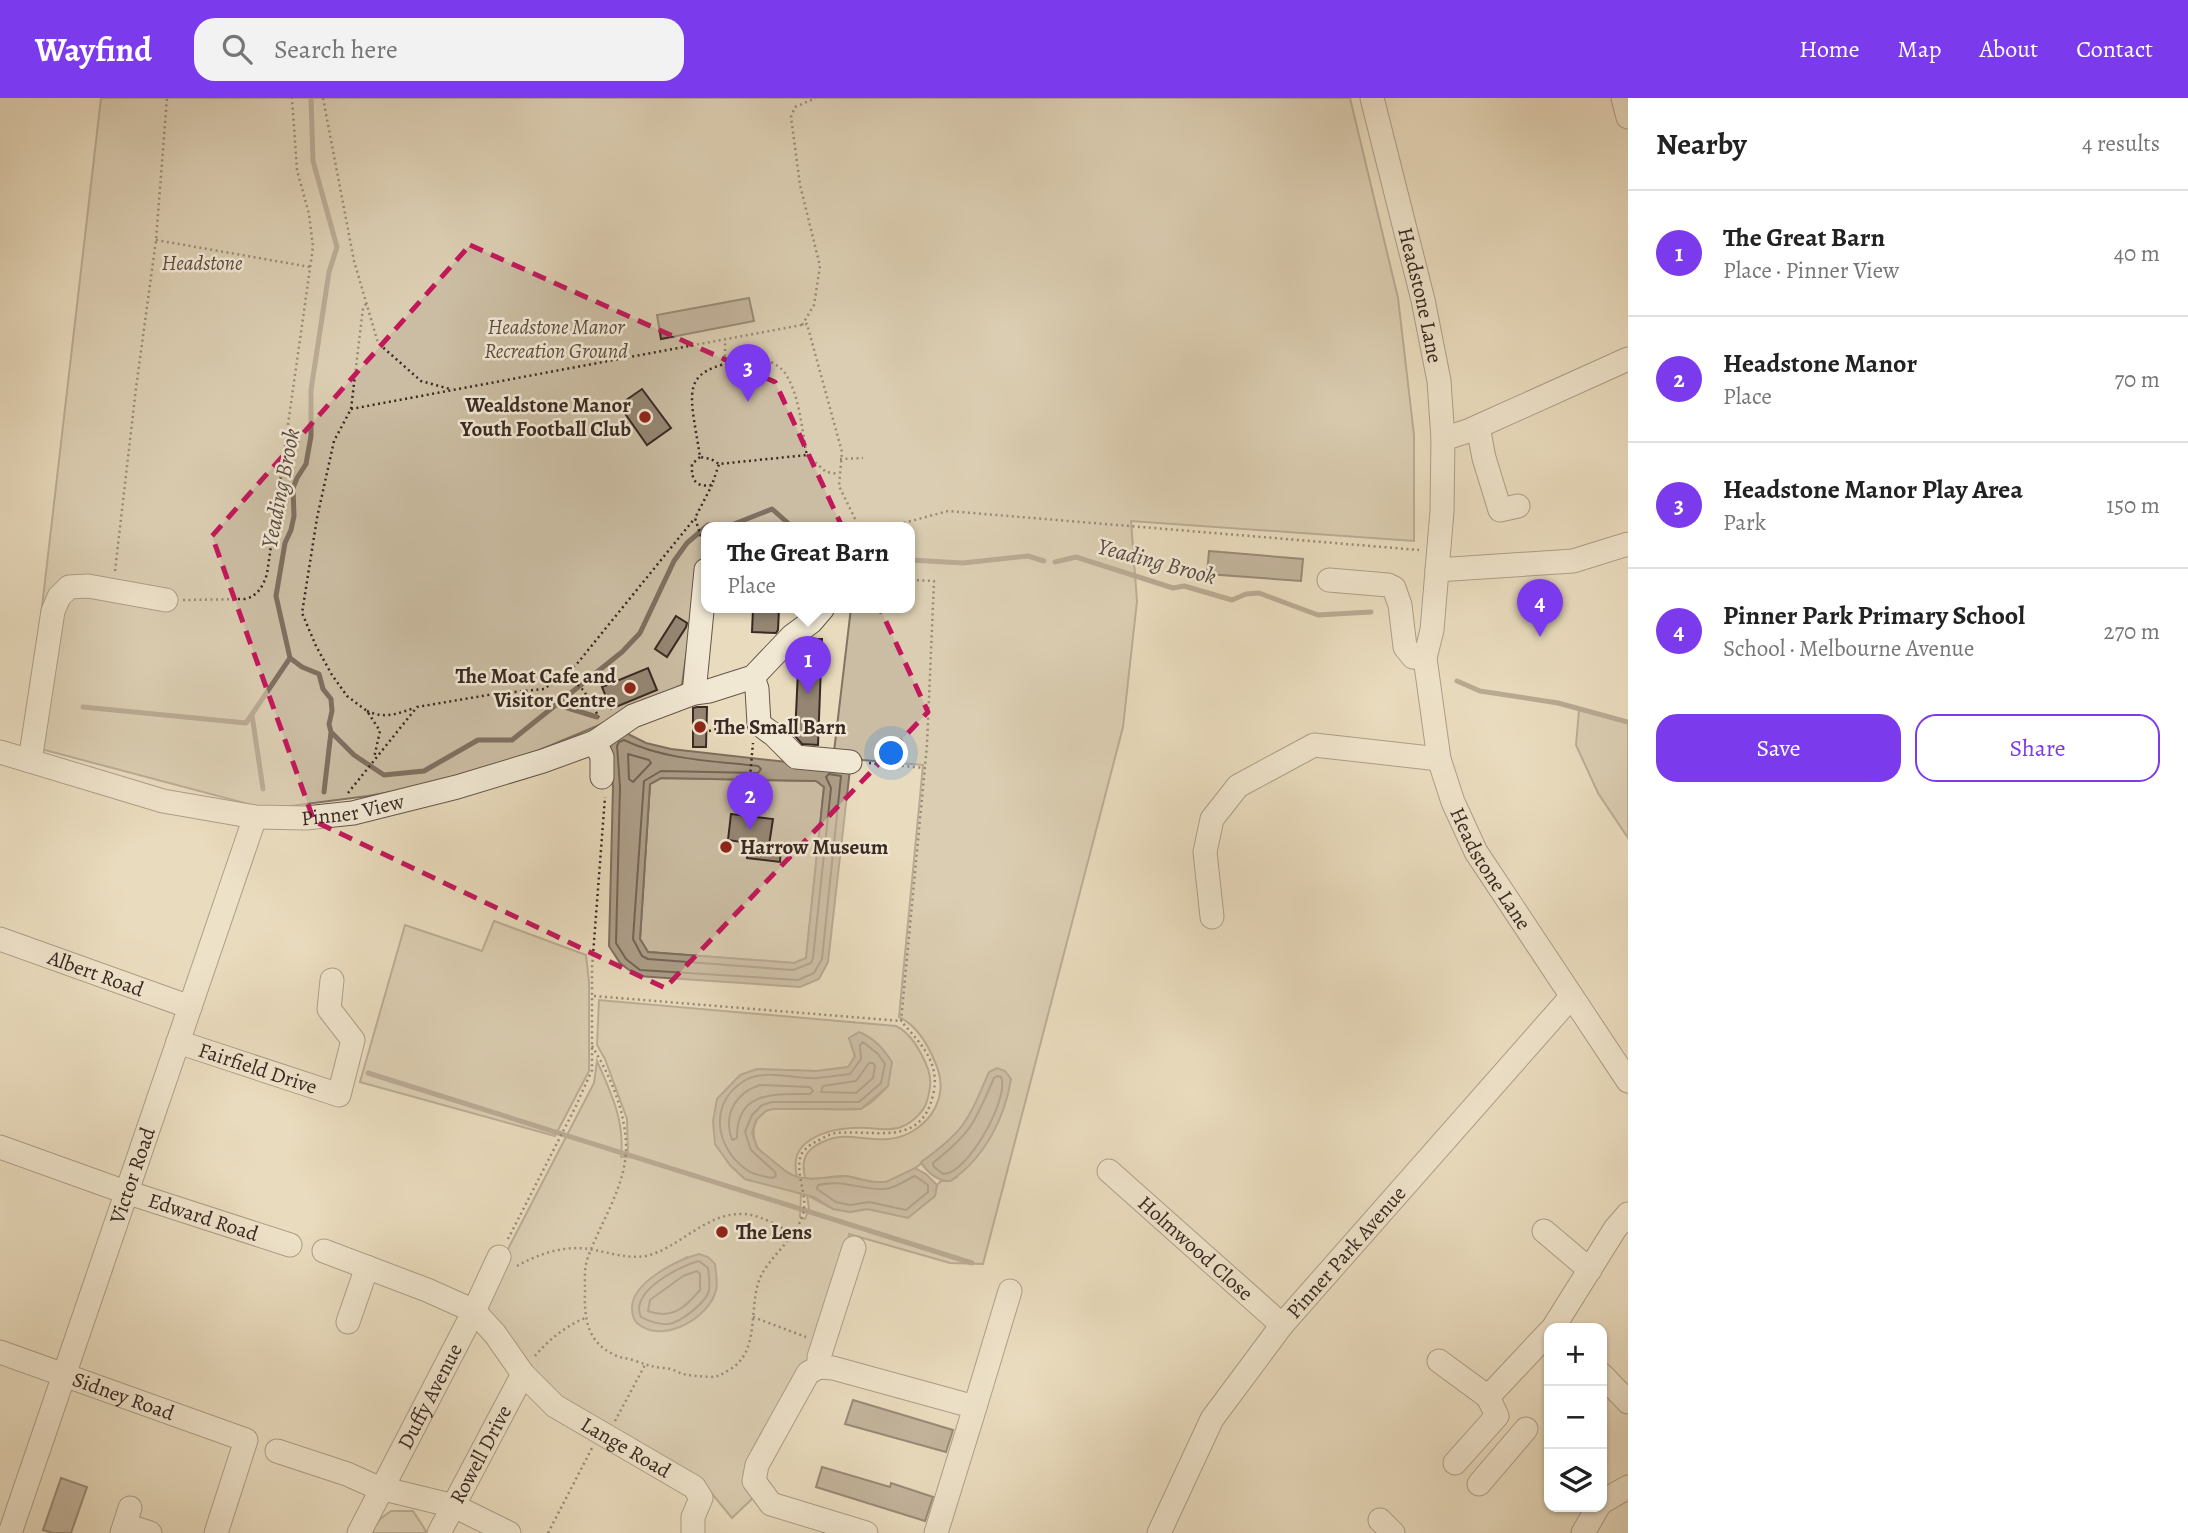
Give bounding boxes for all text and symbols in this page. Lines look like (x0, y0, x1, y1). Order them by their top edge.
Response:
search box (194, 18, 684, 81)
text: Wayfind (35, 27, 152, 72)
icon: search (218, 30, 256, 68)
text: Search here (274, 32, 398, 67)
text: Home (1799, 33, 1860, 65)
text: Map (1898, 33, 1942, 65)
text: About (1980, 33, 2038, 65)
text: Contact (2076, 33, 2153, 65)
text: Nearby (1656, 124, 1747, 164)
text: 4 results (2082, 128, 2160, 159)
text: The Great Barn (1723, 220, 1885, 255)
street label: Headstone Lane (1391, 224, 1449, 365)
text: 1 (1675, 238, 1683, 269)
text: 40 m (2114, 238, 2160, 269)
park label: Headstone (161, 249, 243, 277)
text: Place · Pinner View (1723, 255, 1899, 286)
park label: Headstone Manor Recreation Ground (484, 313, 628, 365)
pin: 3 (725, 344, 771, 402)
text: Headstone Manor (1723, 346, 1917, 381)
text: 2 (1673, 364, 1685, 395)
text: 70 m (2114, 364, 2160, 395)
text: Place (1723, 381, 1772, 412)
place label: Wealdstone Manor Youth Football Club (459, 391, 631, 443)
marker: Wealdstone Manor Youth Football Club (637, 409, 653, 425)
water label: Yeading Brook (254, 426, 307, 551)
text: Headstone Manor Play Area (1723, 472, 2023, 507)
text: 3 (1674, 490, 1684, 521)
text: 150 m (2106, 490, 2160, 521)
text: Park (1723, 507, 1766, 538)
popup (701, 522, 915, 613)
water label: Yeading Brook (1094, 531, 1220, 592)
text: The Great Barn (727, 535, 889, 570)
text: Place (727, 570, 776, 601)
pin: 4 (1517, 579, 1563, 637)
text: Pinner Park Primary School (1723, 598, 2025, 633)
text: 4 (1674, 616, 1684, 647)
text: 270 m (2103, 616, 2160, 647)
text: School · Melbourne Avenue (1723, 633, 1974, 664)
pin: 1 (785, 636, 831, 694)
place label: The Moat Cafe and Visitor Centre (456, 662, 617, 714)
marker: The Moat Cafe and Visitor Centre (622, 680, 638, 696)
place label: The Small Barn (714, 713, 846, 741)
button: Save (1656, 714, 1901, 782)
button: Share (1915, 714, 2160, 782)
marker: The Small Barn (692, 719, 708, 735)
your location (874, 736, 908, 770)
pin: 2 (727, 772, 773, 830)
street label: Pinner View (300, 787, 407, 832)
street label: Headstone Lane (1443, 803, 1538, 935)
place label: Harrow Museum (740, 833, 889, 861)
marker: Harrow Museum (718, 839, 734, 855)
street label: Albert Road (43, 943, 148, 1004)
street label: Fairfield Drive (195, 1036, 321, 1101)
street label: Victor Road (103, 1123, 162, 1228)
street label: Pinner Park Avenue (1280, 1180, 1412, 1325)
street label: Edward Road (145, 1186, 263, 1248)
street label: Holmwood Close (1132, 1189, 1259, 1307)
place label: The Lens (736, 1218, 812, 1246)
marker: The Lens (714, 1224, 730, 1240)
map controls (1544, 1323, 1607, 1512)
button: + (1544, 1323, 1607, 1386)
street label: Duffy Avenue (391, 1339, 469, 1454)
street label: Sidney Road (69, 1365, 179, 1427)
button: − (1544, 1386, 1607, 1449)
street label: Rowell Drive (443, 1400, 518, 1509)
street label: Lange Road (576, 1410, 677, 1485)
button: layers (1544, 1449, 1607, 1512)

